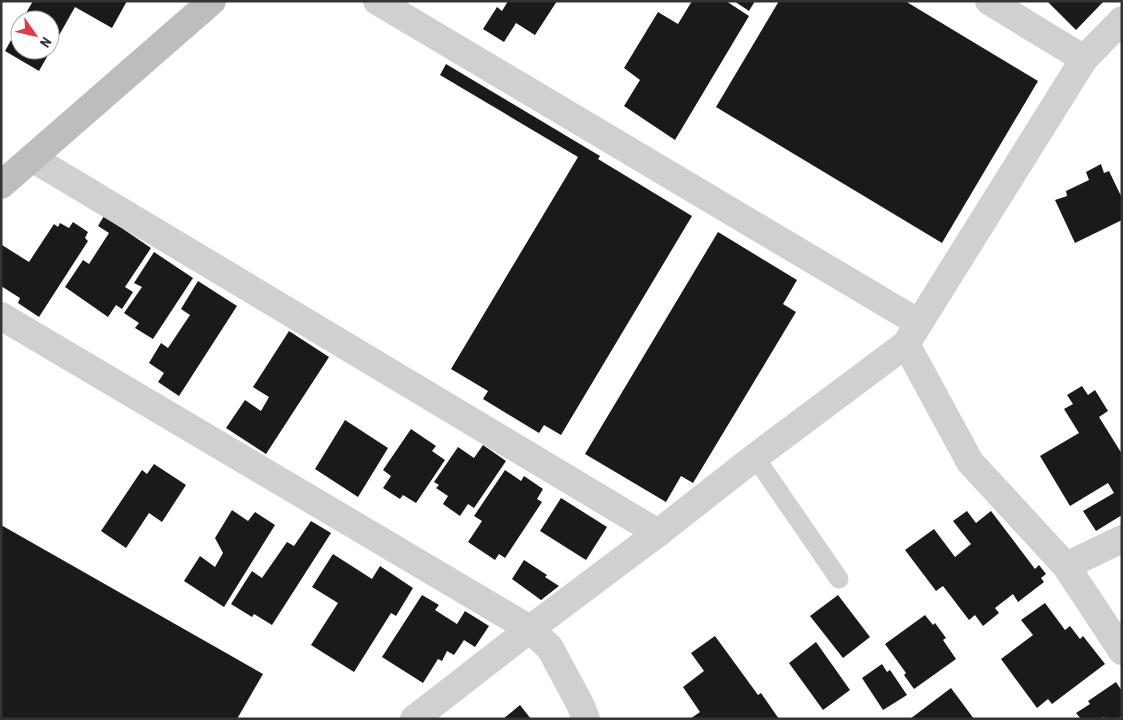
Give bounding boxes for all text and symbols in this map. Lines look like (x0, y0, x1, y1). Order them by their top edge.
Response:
north arrow (10, 10, 60, 60)
text: N (37, 34, 55, 50)

